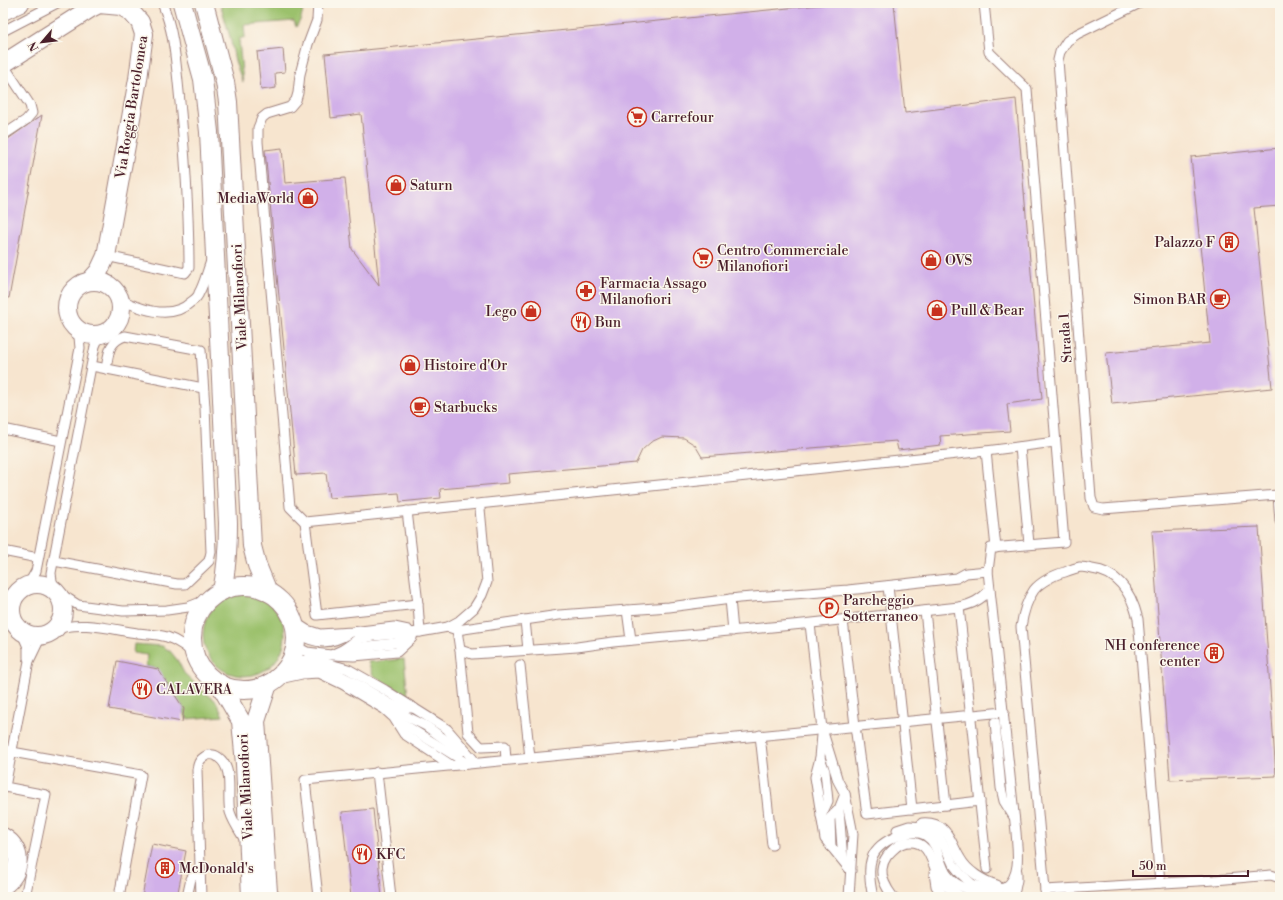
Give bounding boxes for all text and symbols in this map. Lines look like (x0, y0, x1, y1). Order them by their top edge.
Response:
north arrow (22, 22, 62, 62)
street label: Via Roggia Bartolomea (112, 33, 152, 181)
text: N (26, 39, 42, 53)
supermarket icon: Carrefour (626, 106, 648, 128)
place label: Carrefour (651, 109, 714, 127)
shop icon: Saturn (385, 174, 407, 196)
place label: Saturn (410, 177, 453, 195)
shop icon: MediaWorld (297, 187, 319, 209)
place label: MediaWorld (217, 190, 294, 208)
building icon: Palazzo F (1218, 231, 1240, 253)
place label: Palazzo F (1154, 234, 1215, 252)
place label: Centro Commerciale Milanofiori (717, 242, 849, 276)
street label: Viale Milanofiori (228, 243, 252, 352)
supermarket icon: Centro Commerciale Milanofiori (692, 247, 714, 269)
shop icon: OVS (920, 249, 942, 271)
place label: OVS (945, 252, 972, 270)
place label: Farmacia Assago Milanofiori (600, 275, 707, 309)
pharmacy icon: Farmacia Assago Milanofiori (575, 280, 597, 302)
cafe icon: Simon BAR (1209, 288, 1231, 310)
place label: Simon BAR (1133, 291, 1206, 309)
shop icon: Pull & Bear (926, 299, 948, 321)
shop icon: Lego (520, 300, 542, 322)
place label: Pull & Bear (951, 302, 1024, 320)
place label: Lego (486, 303, 517, 321)
restaurant icon: Bun (570, 311, 592, 333)
street label: Strada 1 (1055, 312, 1077, 364)
place label: Bun (594, 314, 622, 332)
shop icon: Histoire d'Or (399, 354, 421, 376)
place label: Histoire d'Or (424, 357, 507, 375)
cafe icon: Starbucks (409, 396, 431, 418)
place label: Starbucks (434, 399, 497, 417)
place label: Parcheggio Sotterraneo (843, 592, 918, 626)
parking icon: Parcheggio Sotterraneo (818, 597, 840, 619)
place label: NH conference center (1105, 637, 1200, 671)
building icon: NH conference center (1203, 642, 1225, 664)
restaurant icon: CALAVERA (131, 678, 153, 700)
place label: CALAVERA (156, 681, 233, 699)
street label: Viale Milanofiori (234, 733, 258, 842)
restaurant icon: KFC (351, 843, 373, 865)
place label: KFC (376, 846, 405, 864)
scale bar (1133, 852, 1248, 878)
building icon: McDonald's (154, 857, 176, 879)
text: 50 m (1139, 859, 1167, 874)
place label: McDonald's (179, 860, 254, 878)

